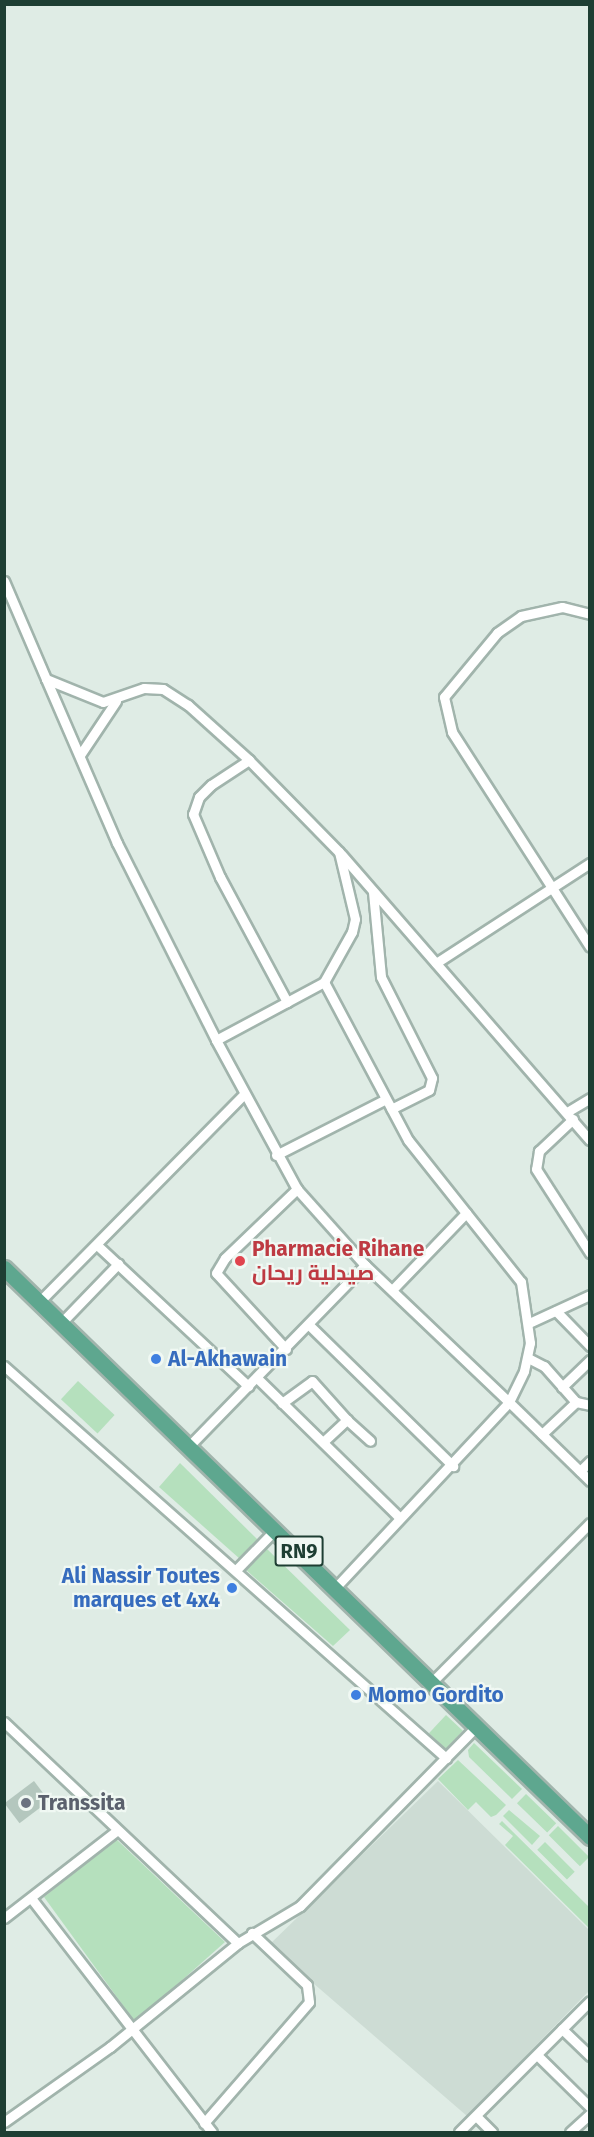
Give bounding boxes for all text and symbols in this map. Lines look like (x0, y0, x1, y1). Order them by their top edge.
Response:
place label: Pharmacie Rihane صيدلية ريحان (252, 1236, 424, 1286)
marker: Pharmacie Rihane صيدلية ريحان (233, 1254, 247, 1268)
place label: Al-Akhawain (168, 1346, 287, 1372)
marker: Al-Akhawain (149, 1352, 163, 1366)
road number: RN9 (274, 1534, 324, 1568)
place label: Ali Nassir Toutes marques et 4x4 (62, 1563, 220, 1613)
marker: Ali Nassir Toutes marques et 4x4 (225, 1581, 239, 1595)
place label: Momo Gordito (368, 1682, 504, 1708)
marker: Momo Gordito (349, 1688, 363, 1702)
place label: Transsita (38, 1790, 125, 1816)
marker: Transsita (19, 1796, 33, 1810)

